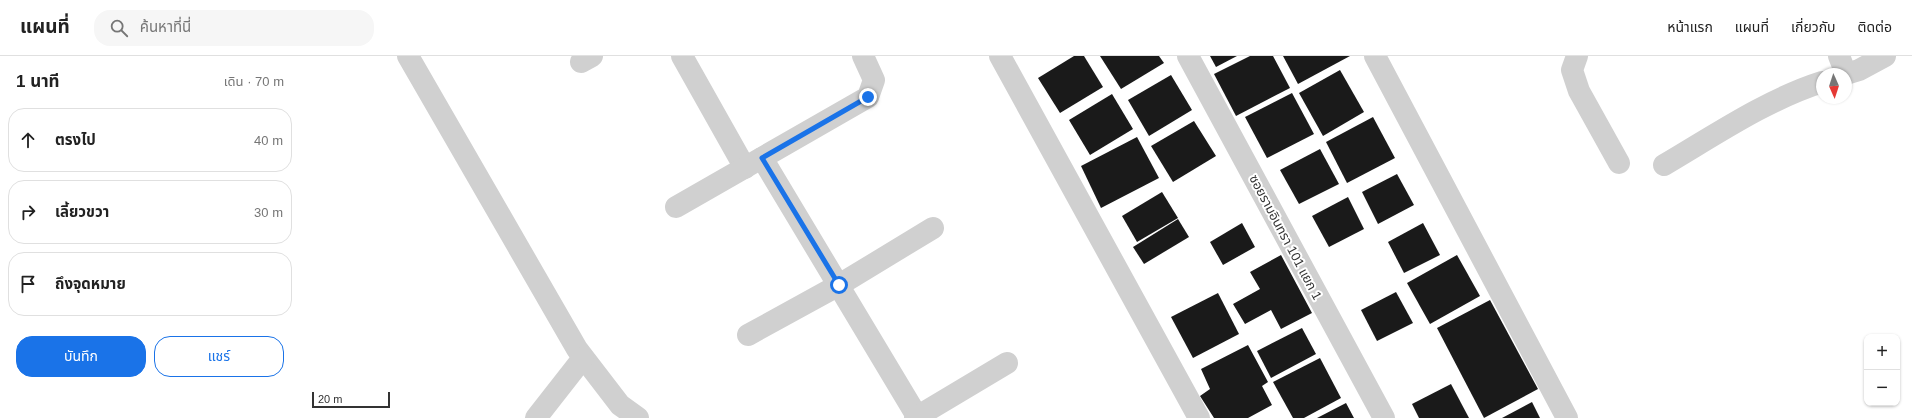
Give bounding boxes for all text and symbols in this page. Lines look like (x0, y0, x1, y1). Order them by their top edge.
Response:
search box (94, 10, 374, 46)
text: แผนที่ (20, 16, 70, 37)
icon: search (108, 17, 130, 39)
text: ค้นหาที่นี่ (140, 18, 191, 35)
text: หน้าแรก (1667, 19, 1713, 35)
text: แผนที่ (1735, 19, 1769, 35)
text: เกี่ยวกับ (1791, 19, 1836, 35)
text: ติดต่อ (1858, 19, 1892, 35)
north arrow (1816, 68, 1852, 104)
text: 1 นาที (16, 72, 60, 91)
text: เดิน · 70 m (224, 74, 284, 89)
route end (859, 88, 877, 106)
icon: ahead (17, 129, 39, 151)
text: ตรงไป (55, 131, 96, 148)
text: 40 m (254, 133, 283, 148)
street label: ซอยรามอินทรา 101 แยก 1 (1246, 172, 1325, 302)
icon: right (17, 201, 39, 223)
text: เลี้ยวขวา (55, 203, 109, 220)
text: 30 m (254, 205, 283, 220)
icon: arrive (17, 273, 39, 295)
text: ถึงจุดหมาย (55, 275, 126, 292)
route start (830, 276, 848, 294)
map controls (1864, 334, 1900, 406)
button: + (1864, 334, 1900, 370)
button: บันทึก (16, 336, 146, 377)
button: แชร์ (154, 336, 284, 377)
button: − (1864, 370, 1900, 406)
scale bar (312, 390, 390, 409)
text: 20 m (318, 393, 342, 405)

